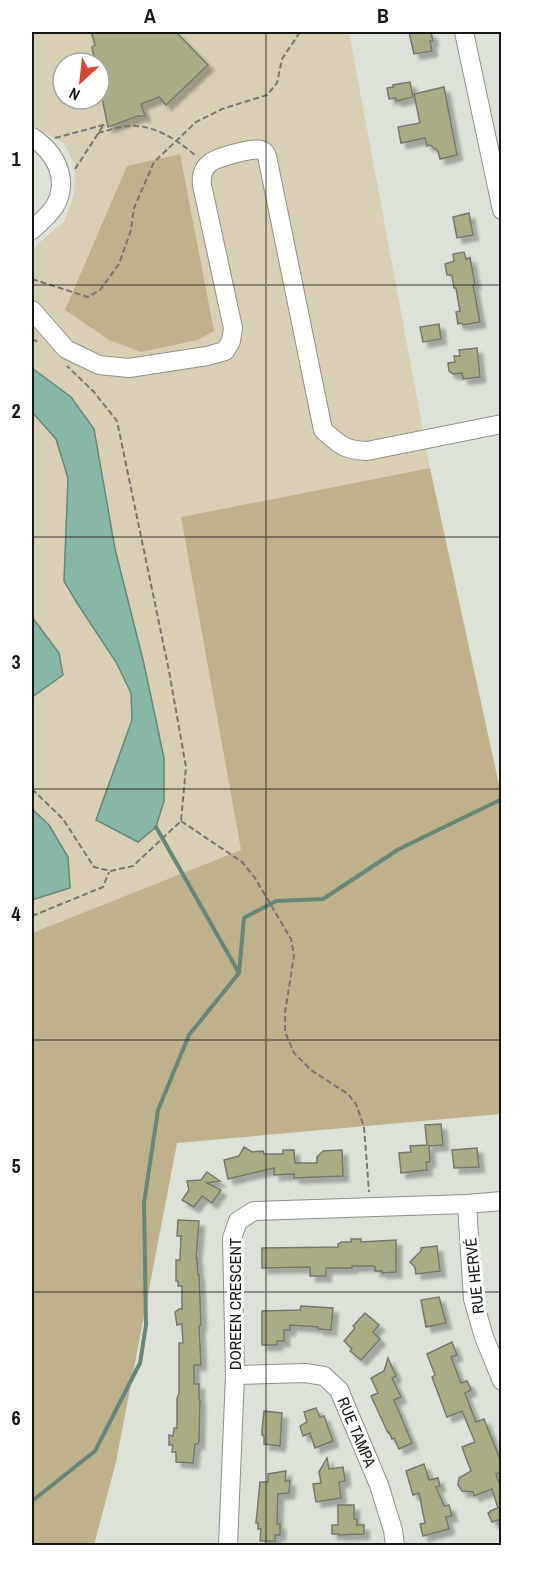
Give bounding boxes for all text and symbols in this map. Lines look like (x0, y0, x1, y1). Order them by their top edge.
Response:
text: A (144, 2, 156, 29)
text: B (377, 2, 389, 29)
north arrow (51, 51, 111, 111)
text: N (65, 82, 83, 106)
text: 1 (11, 145, 21, 172)
text: 2 (11, 397, 21, 424)
text: 3 (11, 648, 21, 675)
text: 4 (11, 900, 21, 927)
text: 5 (11, 1152, 21, 1179)
street label: RUE HERVÉ (459, 1237, 489, 1315)
street label: DOREEN CRESCENT (224, 1238, 246, 1370)
street label: RUE TAMPA (332, 1393, 382, 1471)
text: 6 (11, 1404, 21, 1431)

